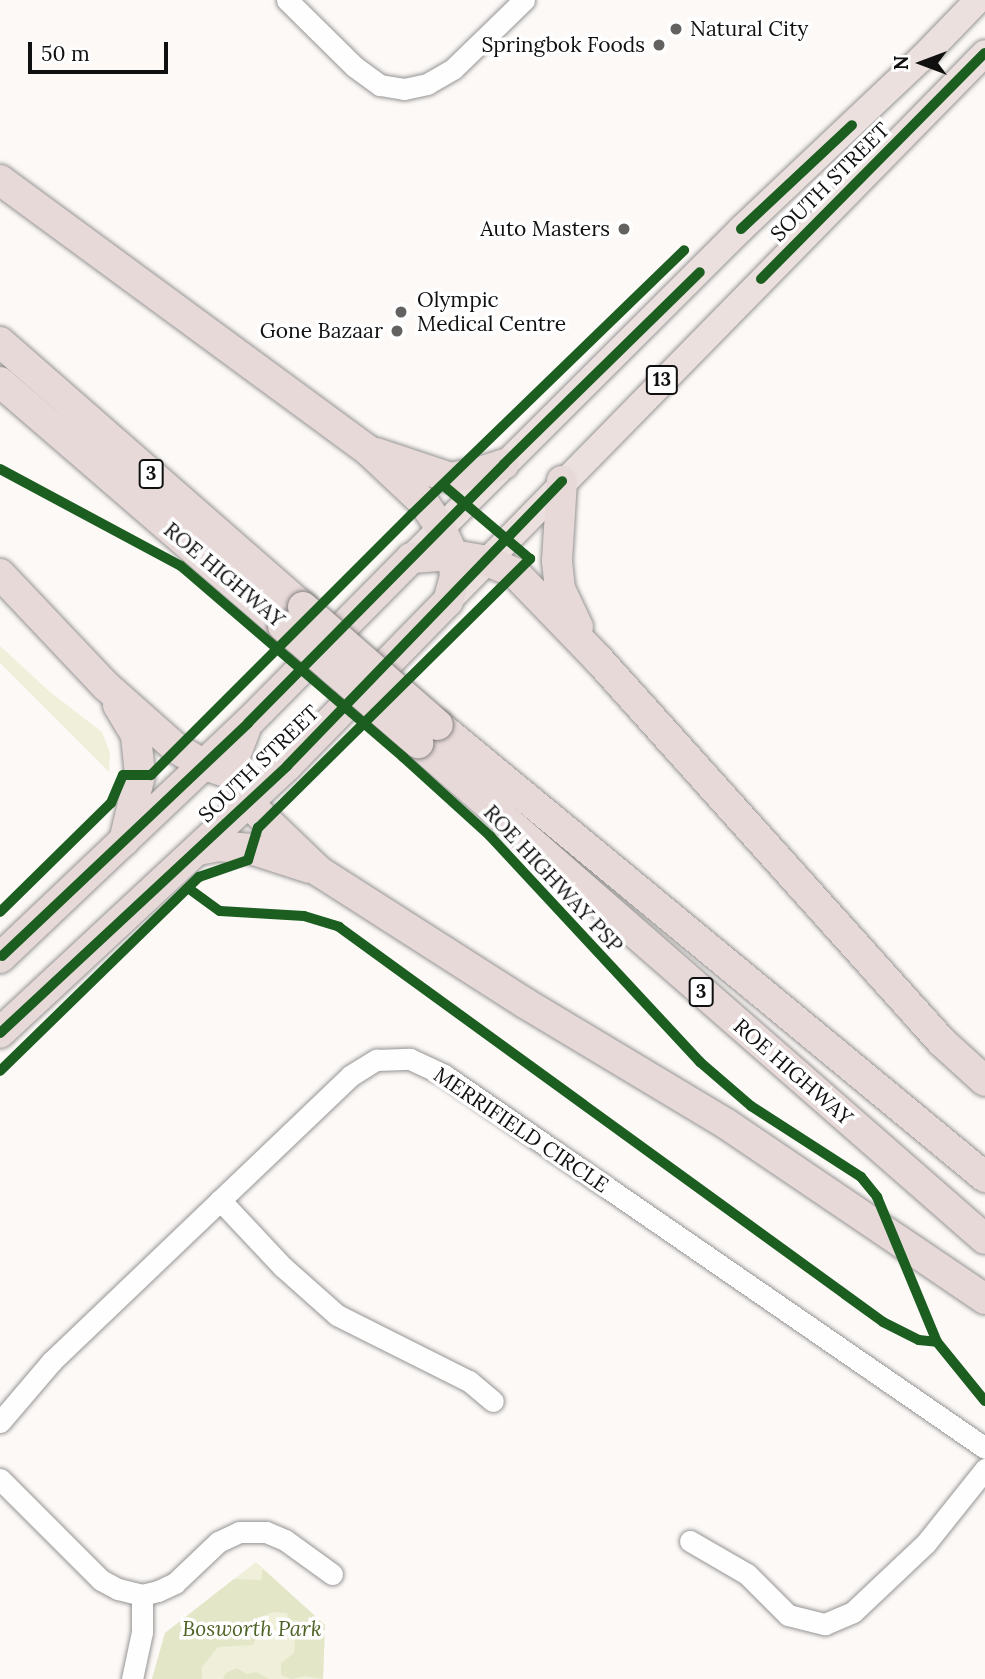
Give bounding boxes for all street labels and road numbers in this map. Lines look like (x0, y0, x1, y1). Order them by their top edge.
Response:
street label: SOUTH STREET (765, 117, 895, 247)
road number: 13 (644, 364, 680, 396)
road number: 3 (137, 458, 165, 489)
street label: ROE HIGHWAY (159, 517, 289, 633)
street label: SOUTH STREET (194, 700, 324, 828)
street label: ROE HIGHWAY PSP (478, 800, 628, 958)
road number: 3 (687, 976, 715, 1008)
street label: ROE HIGHWAY (728, 1013, 858, 1131)
street label: MERRIFIELD CIRCLE (429, 1062, 613, 1198)

